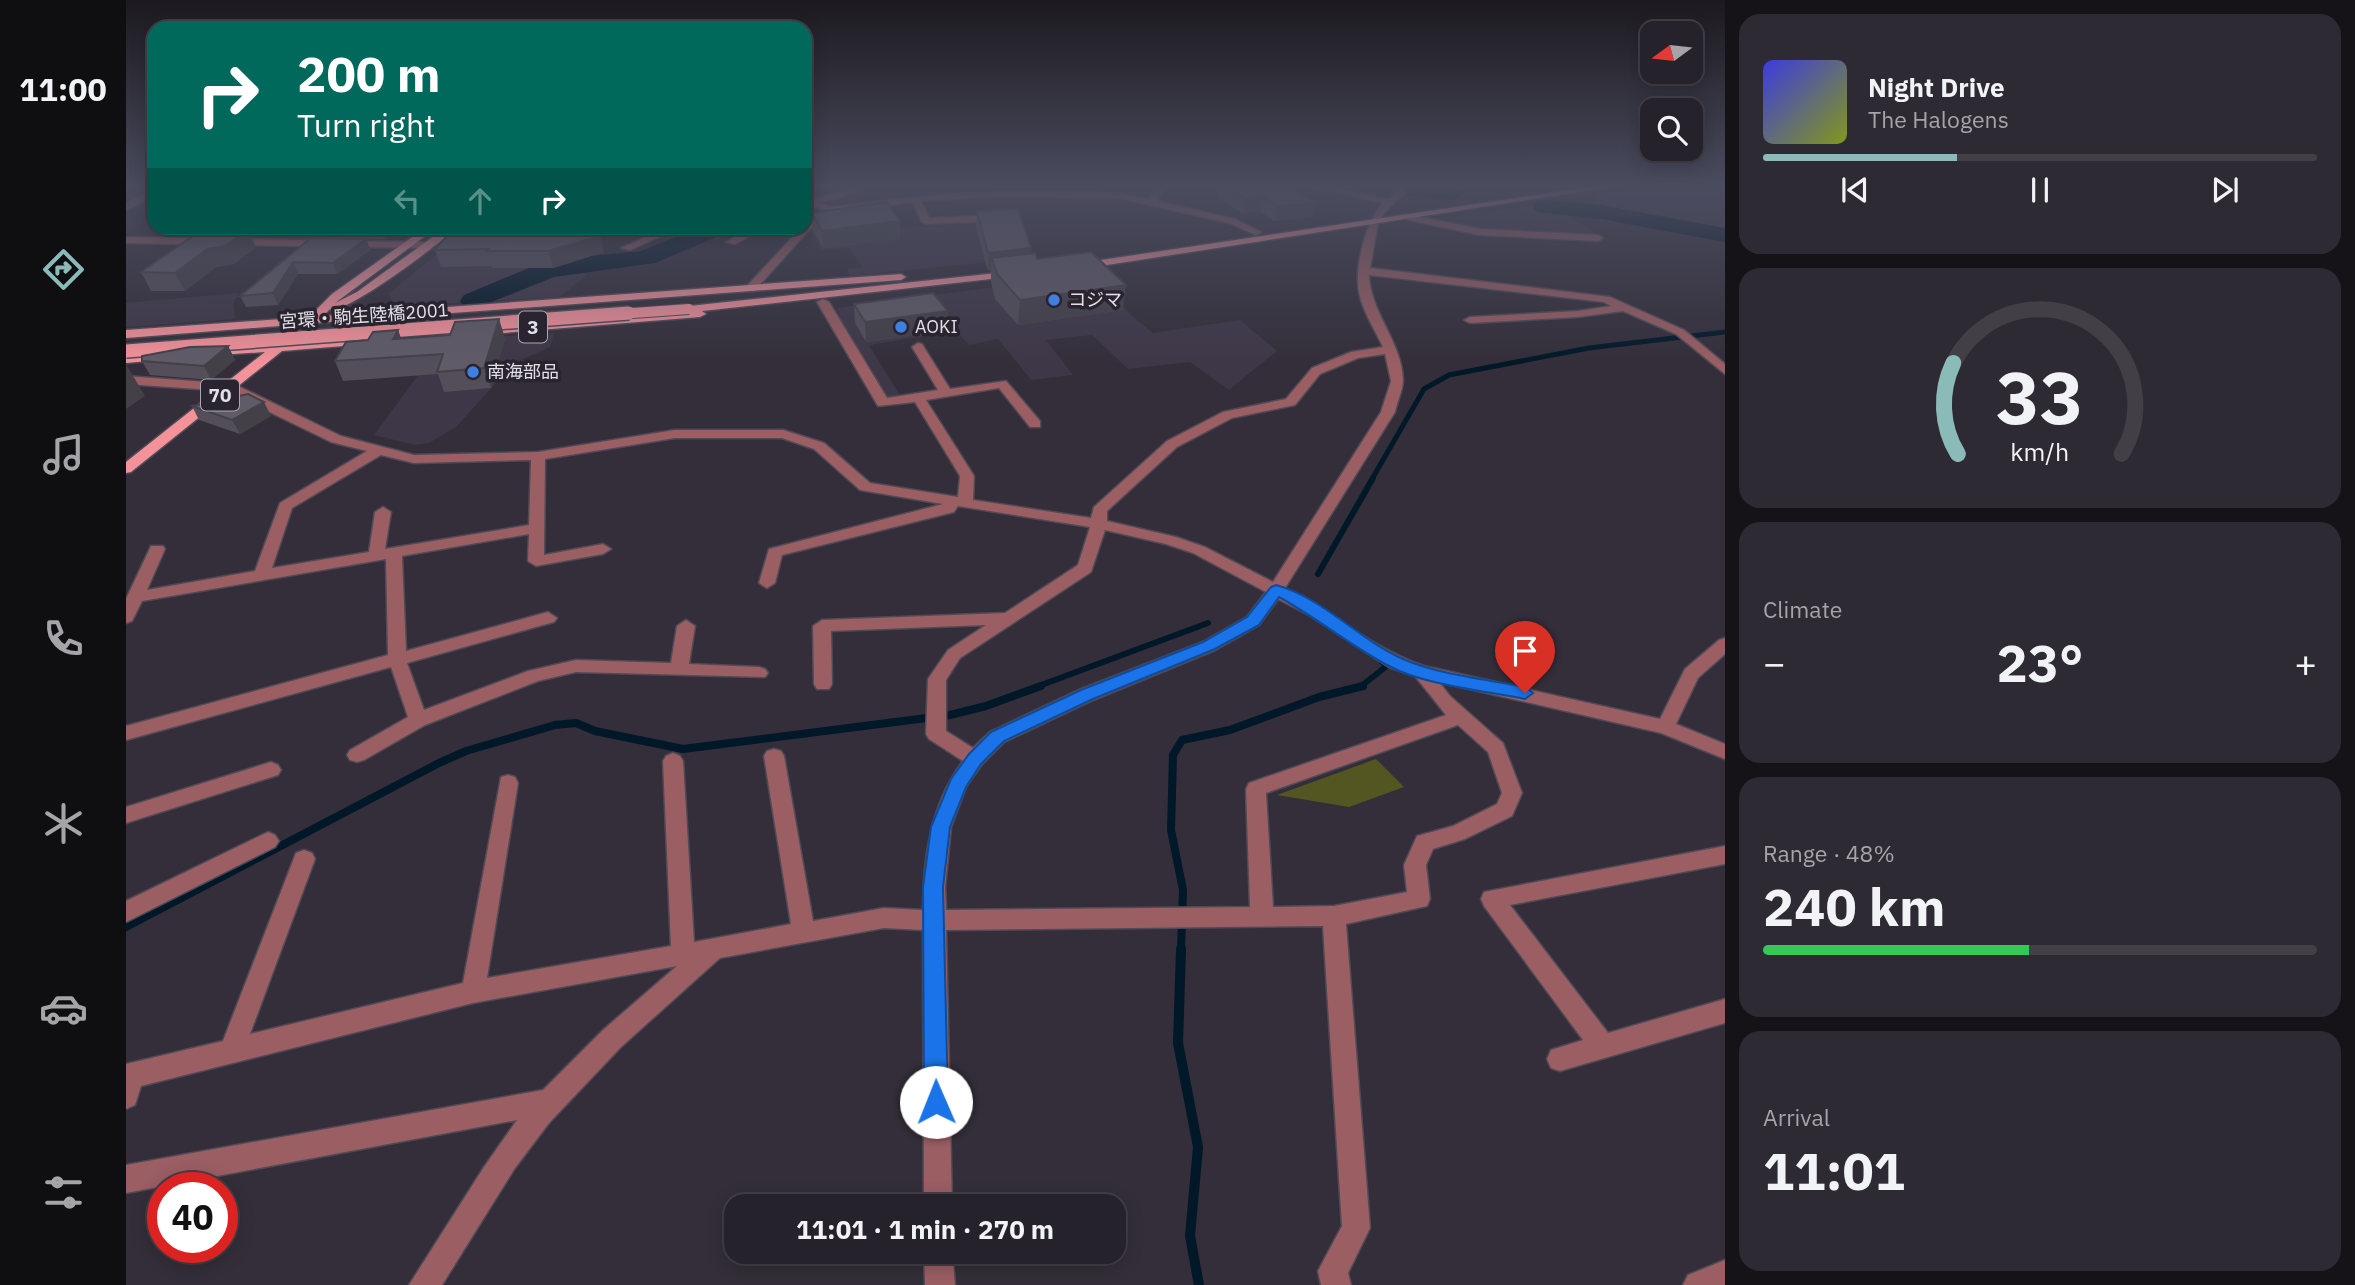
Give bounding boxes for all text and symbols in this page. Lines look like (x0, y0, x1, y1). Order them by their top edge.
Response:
north arrow (1640, 21, 1703, 84)
map controls (1640, 21, 1703, 161)
text: 200 m (297, 42, 441, 105)
icon: right (182, 49, 273, 140)
text: 11:00 (19, 68, 107, 110)
text: Night Drive (1868, 70, 2005, 104)
button: search (1640, 98, 1703, 161)
text: Turn right (297, 104, 435, 146)
text: The Halogens (1868, 104, 2009, 134)
icon: previous (1836, 171, 1874, 209)
icon: pause (2021, 171, 2059, 209)
icon: next (2206, 171, 2244, 209)
icon: left (388, 182, 426, 220)
icon: ahead (461, 182, 499, 220)
icon: right (534, 182, 572, 220)
icon: directions (39, 245, 88, 294)
place label: コジマ (1068, 288, 1122, 311)
marker: コジマ (1046, 292, 1062, 308)
street label: 宮環・駒生陸橋2001 (279, 298, 449, 333)
road number: 3 (519, 312, 547, 342)
place label: AOKI (915, 315, 958, 338)
marker: AOKI (893, 319, 909, 335)
text: 33 (1996, 350, 2084, 445)
place label: 南海部品 (487, 360, 559, 383)
marker: 南海部品 (465, 364, 481, 380)
road number: 70 (201, 380, 239, 410)
icon: music (39, 430, 88, 479)
text: km/h (2011, 435, 2069, 468)
text: Climate (1763, 594, 1842, 624)
icon: phone (39, 614, 88, 663)
pin (1495, 621, 1555, 693)
text: 23° (1997, 629, 2083, 696)
icon: arrive (1506, 632, 1544, 670)
text: − (1763, 638, 1786, 687)
text: + (2294, 638, 2317, 687)
icon: climate (39, 799, 88, 848)
text: Range · 48% (1763, 838, 1895, 868)
text: 240 km (1763, 873, 1945, 940)
icon: car (39, 984, 88, 1033)
position arrow (899, 1065, 973, 1139)
text: Arrival (1763, 1102, 1830, 1132)
text: 11:01 (1763, 1137, 1905, 1204)
icon: filters (39, 1168, 88, 1217)
speed limit sign: 40 (147, 1172, 238, 1263)
text: 11:01 · 1 min · 270 m (796, 1212, 1054, 1246)

